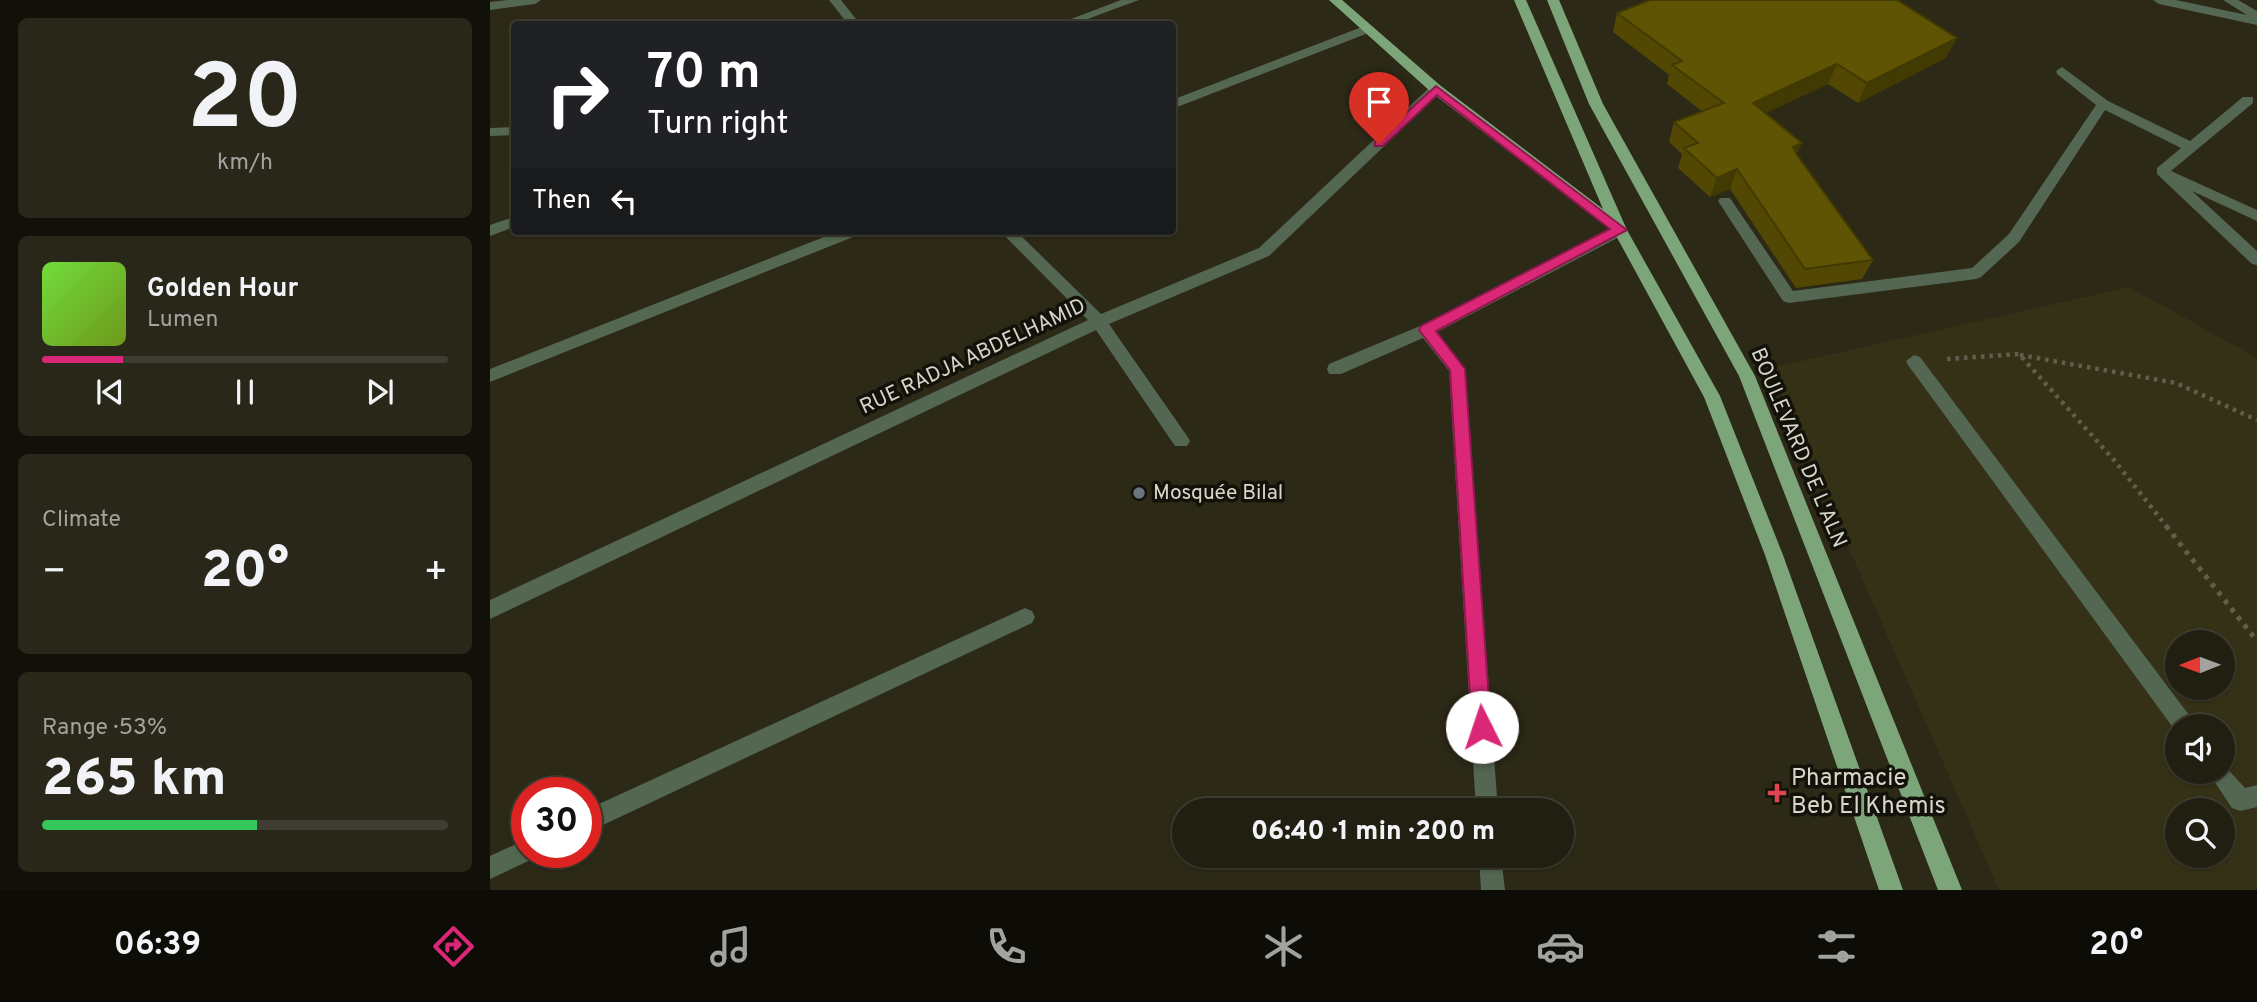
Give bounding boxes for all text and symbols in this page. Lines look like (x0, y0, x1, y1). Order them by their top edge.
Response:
text: 70 m (647, 44, 761, 106)
text: 20 (187, 46, 303, 161)
icon: right (532, 49, 623, 140)
pin (1349, 72, 1409, 144)
icon: arrive (1360, 83, 1398, 121)
text: Turn right (647, 105, 789, 145)
text: km/h (217, 149, 273, 178)
icon: left (605, 182, 643, 220)
text: Then (532, 185, 591, 218)
text: Golden Hour (147, 273, 298, 306)
street label: RUE RADJA ABDELHAMID (856, 293, 1090, 421)
text: Lumen (147, 306, 218, 335)
street label: BOULEVARD DE L'ALN (1744, 344, 1852, 552)
icon: previous (91, 373, 129, 411)
icon: pause (226, 373, 264, 411)
icon: next (361, 373, 399, 411)
place label: Mosquée Bilal (1153, 480, 1283, 507)
marker: Mosquée Bilal (1131, 485, 1147, 501)
text: Climate (42, 506, 121, 535)
text: 20° (201, 540, 289, 606)
text: − (42, 549, 67, 598)
text: + (423, 549, 448, 598)
north arrow (2165, 630, 2235, 700)
map controls (2165, 630, 2235, 868)
position arrow (1445, 690, 1519, 764)
text: Range · 53% (42, 714, 167, 743)
button: sound (2165, 714, 2235, 784)
text: 265 km (42, 748, 226, 814)
place label: Pharmacie Beb El Khemis (1791, 764, 1946, 822)
speed limit sign: 30 (511, 777, 602, 868)
marker: Pharmacie Beb El Khemis (1769, 785, 1785, 801)
button: search (2165, 798, 2235, 868)
text: 06:40 · 1 min · 200 m (1251, 816, 1495, 849)
icon: directions (429, 922, 478, 971)
icon: music (706, 922, 755, 971)
icon: phone (982, 922, 1031, 971)
icon: climate (1259, 922, 1308, 971)
icon: car (1536, 922, 1585, 971)
icon: filters (1812, 922, 1861, 971)
text: 06:39 (114, 926, 201, 966)
text: 20° (2089, 926, 2143, 966)

